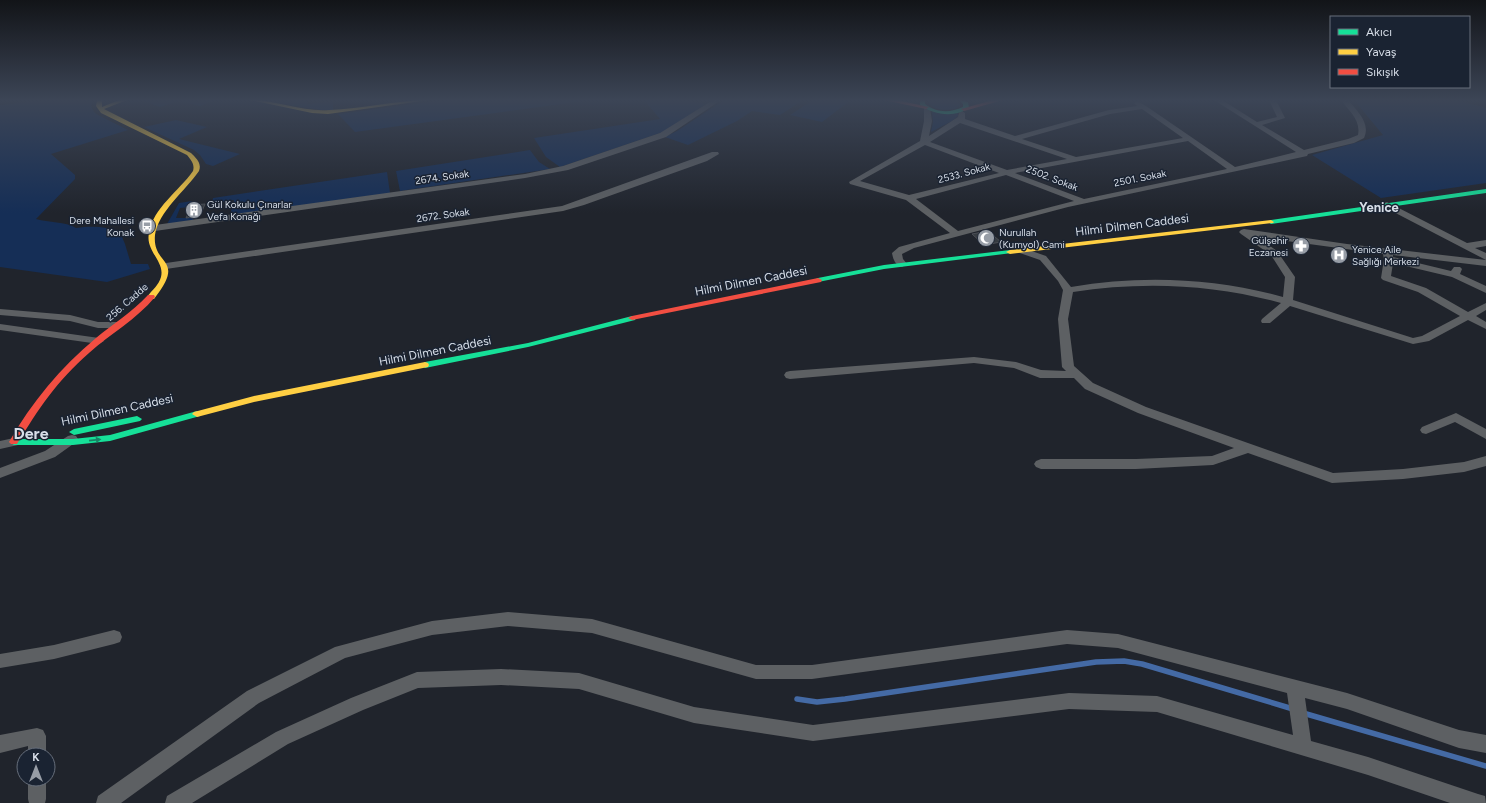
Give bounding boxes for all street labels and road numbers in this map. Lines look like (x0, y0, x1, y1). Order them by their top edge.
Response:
street label: 2533. Sokak (937, 160, 992, 186)
street label: 2502. Sokak (1024, 162, 1080, 194)
street label: 2674. Sokak (414, 167, 470, 187)
street label: 2501. Sokak (1113, 167, 1167, 189)
street label: 2672. Sokak (416, 205, 470, 225)
street label: Hilmi Dilmen Caddesi (1074, 211, 1190, 239)
street label: Hilmi Dilmen Caddesi (694, 263, 808, 299)
street label: 256. Cadde (103, 280, 151, 324)
street label: Hilmi Dilmen Caddesi (378, 333, 492, 369)
street label: Hilmi Dilmen Caddesi (60, 391, 174, 429)

